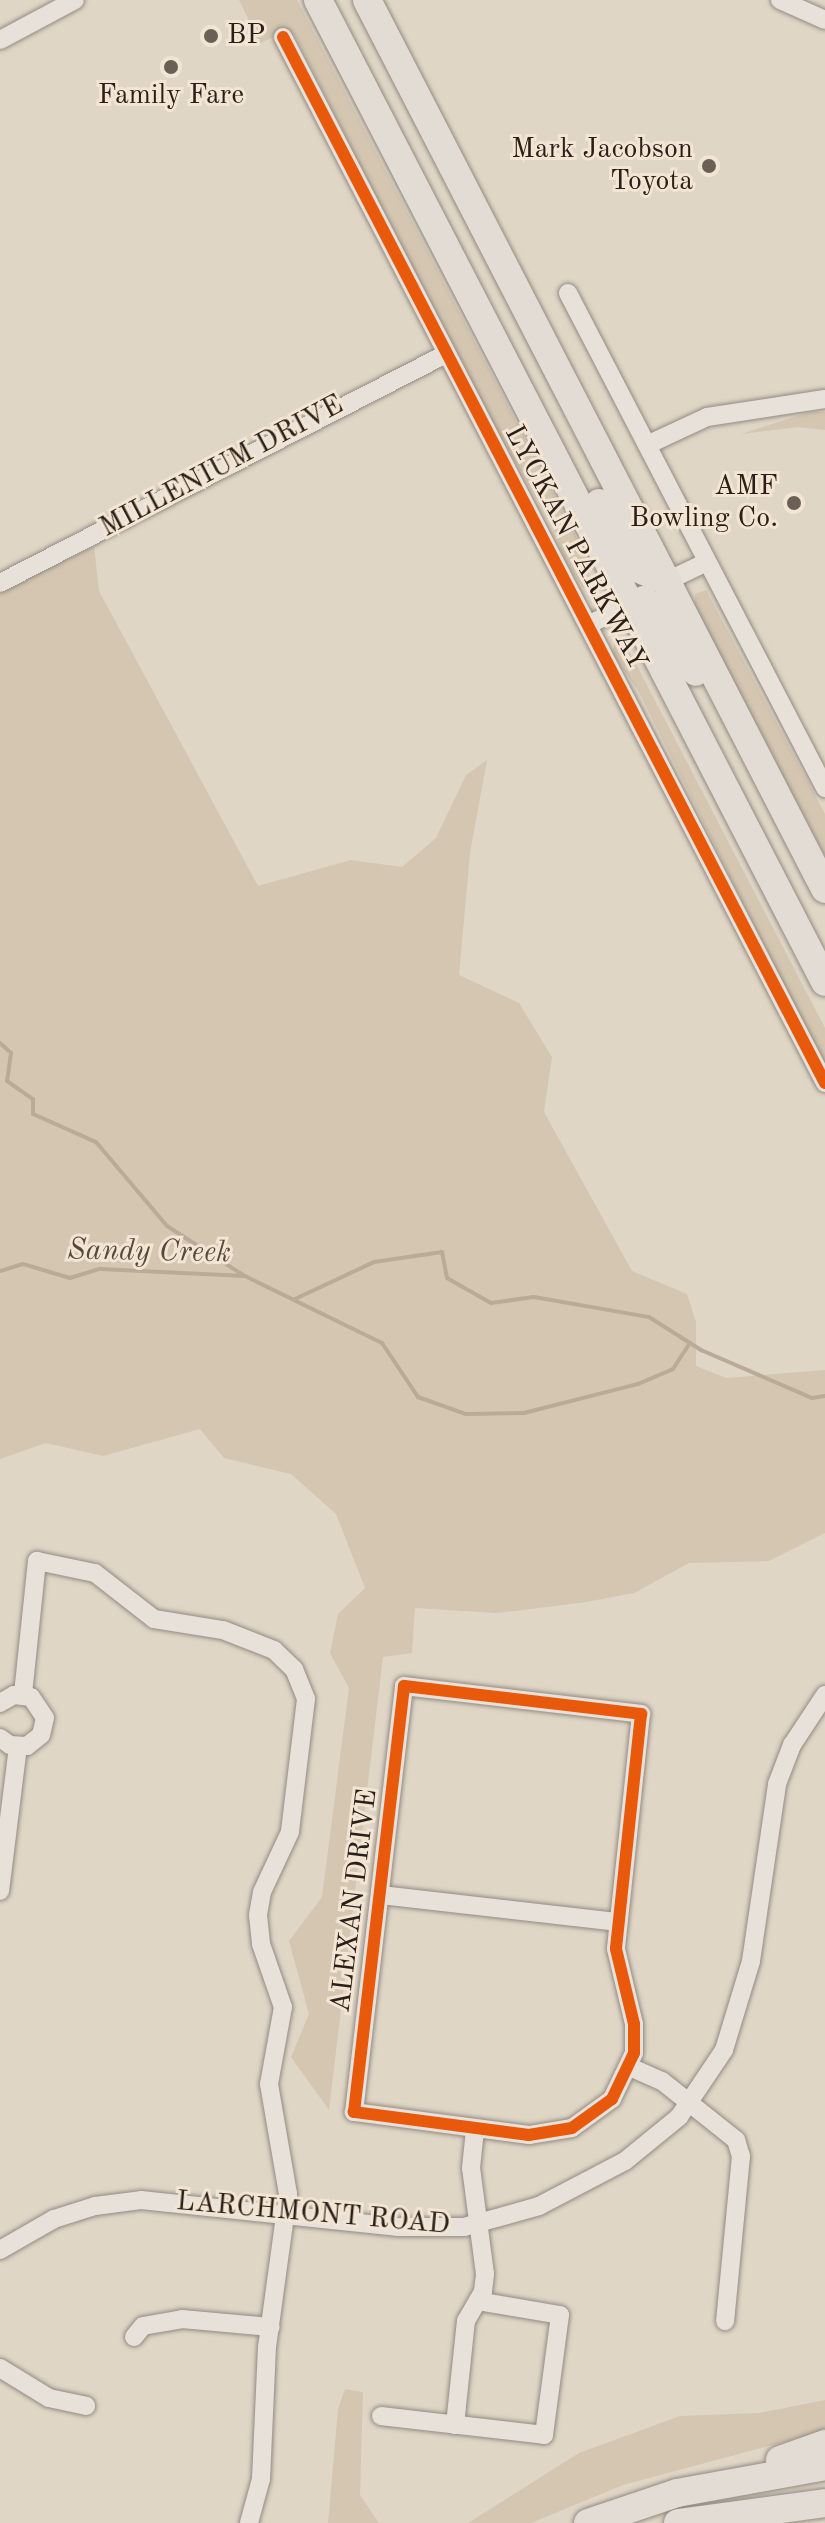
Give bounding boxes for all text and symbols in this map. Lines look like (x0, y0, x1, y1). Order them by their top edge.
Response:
place label: BP (227, 19, 265, 53)
marker: BP (202, 27, 220, 45)
marker: Family Fare (162, 58, 180, 76)
place label: Family Fare (98, 79, 244, 113)
place label: Mark Jacobson Toyota (511, 133, 693, 199)
marker: Mark Jacobson Toyota (700, 157, 718, 175)
street label: MILLENIUM DRIVE (95, 389, 349, 545)
street label: LYCKAN PARKWAY (496, 420, 654, 676)
place label: AMF Bowling Co. (630, 470, 778, 536)
marker: AMF Bowling Co. (785, 494, 803, 512)
water label: Sandy Creek (67, 1233, 231, 1271)
street label: ALEXAN DRIVE (325, 1787, 385, 2015)
street label: LARCHMONT ROAD (175, 2185, 451, 2243)

